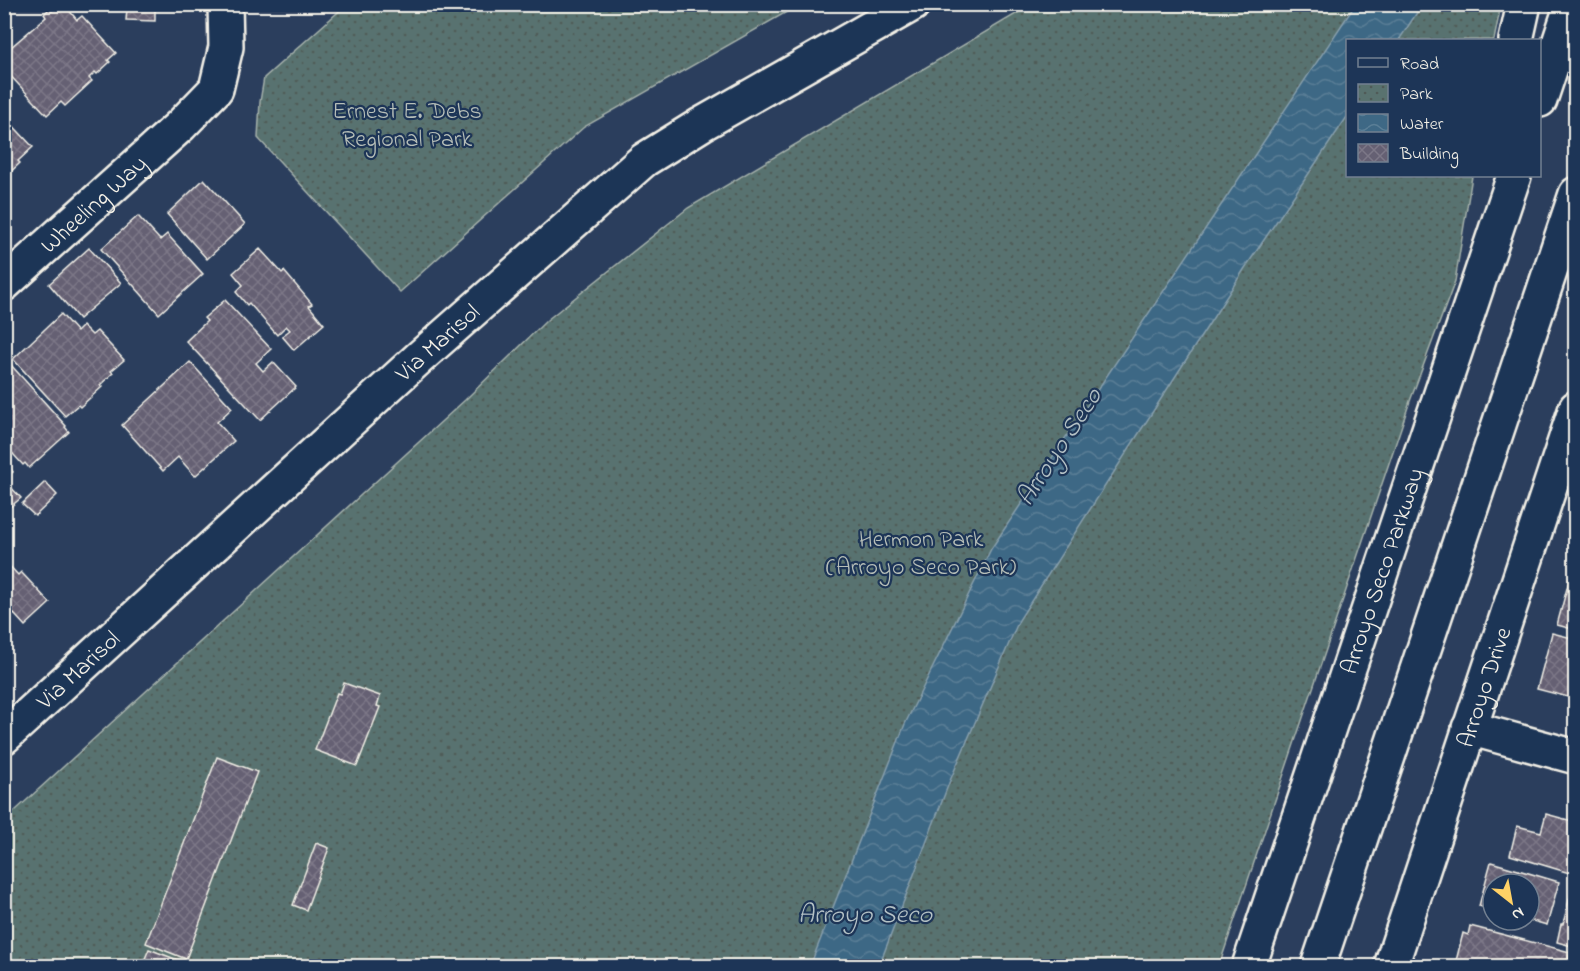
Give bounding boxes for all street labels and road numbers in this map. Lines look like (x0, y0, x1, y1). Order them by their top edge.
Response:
street label: Wheeling Way (34, 148, 157, 263)
street label: Via Marisol (388, 297, 489, 392)
street label: Arroyo Seco Parkway (1333, 464, 1436, 679)
street label: Arroyo Drive (1450, 623, 1522, 753)
street label: Via Marisol (29, 624, 129, 720)

